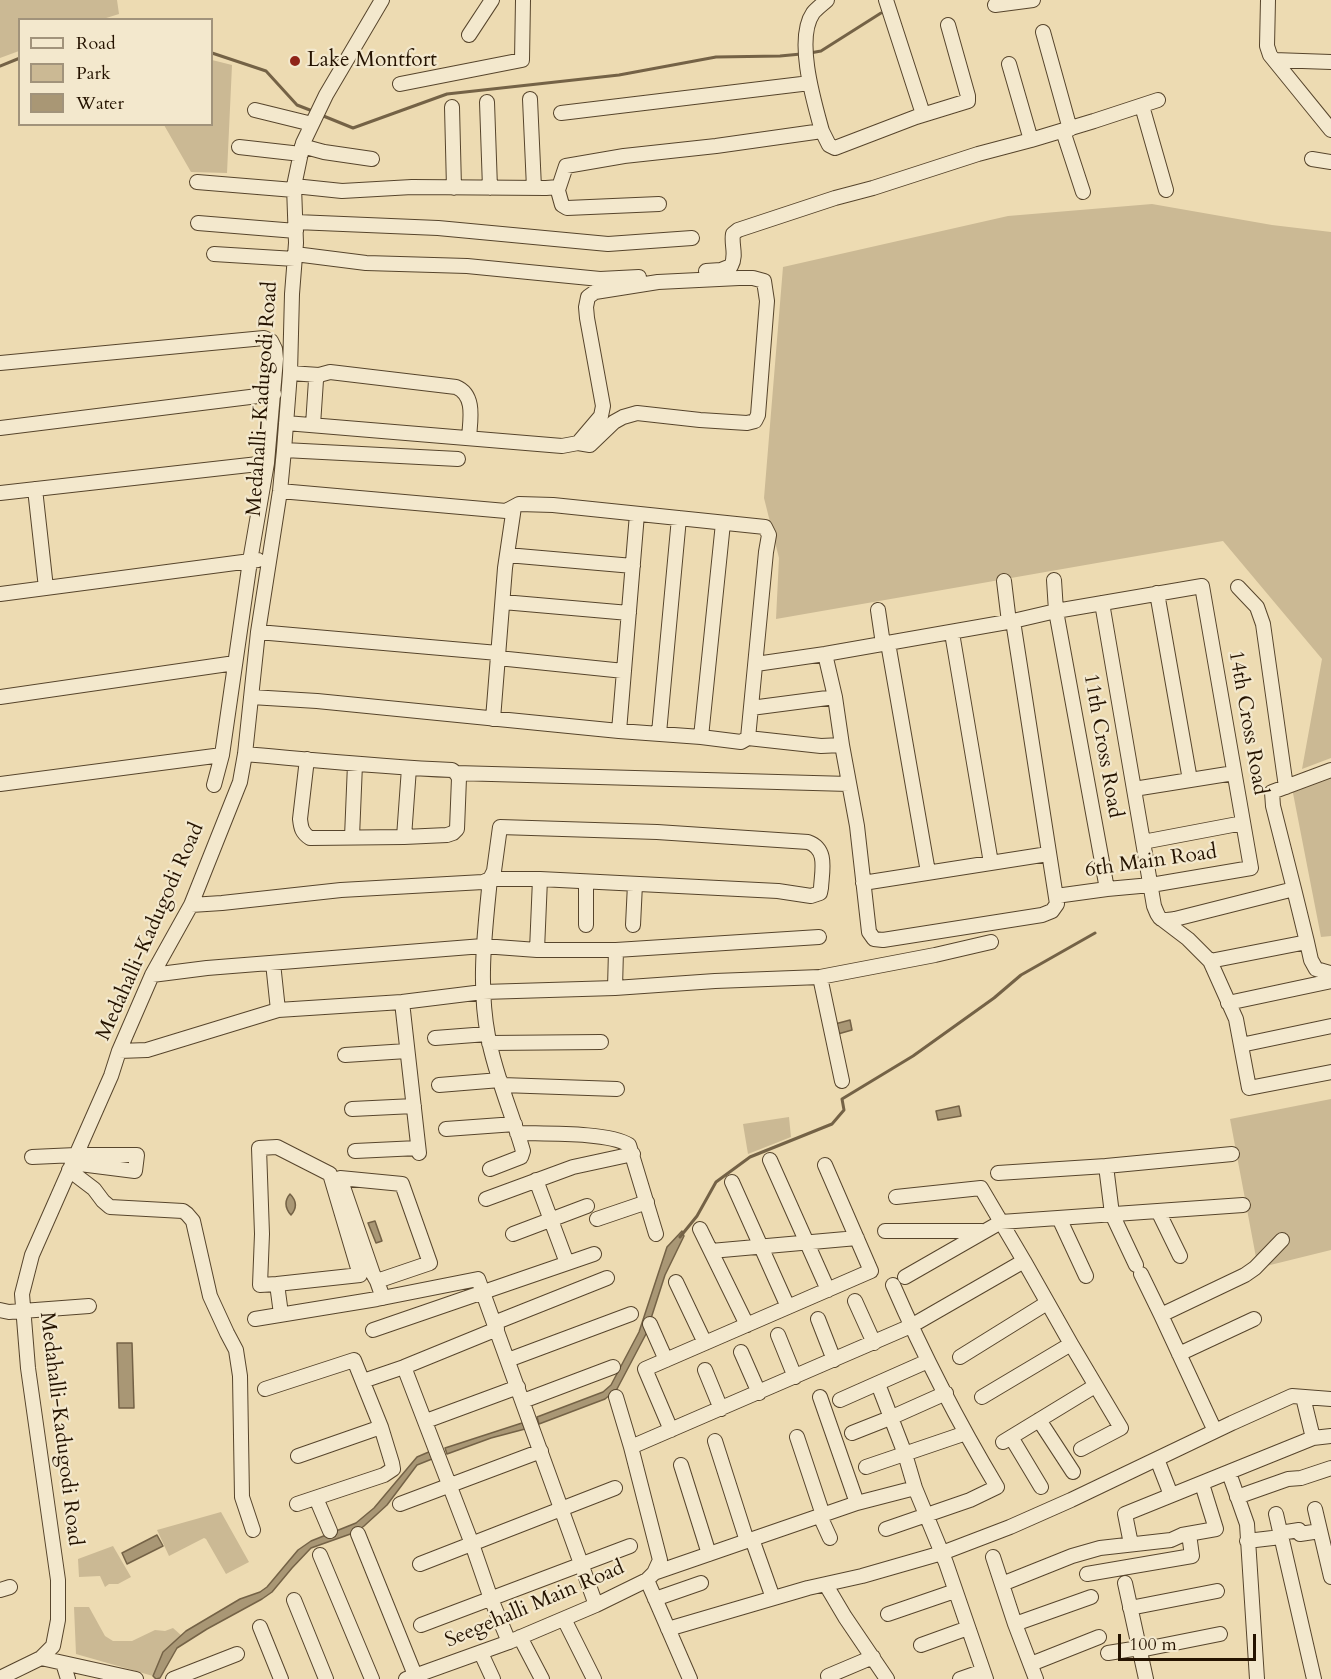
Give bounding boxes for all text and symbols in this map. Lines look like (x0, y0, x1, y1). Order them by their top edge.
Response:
legend (18, 18, 213, 126)
text: Road (76, 31, 116, 56)
place label: Lake Montfort (307, 48, 437, 74)
marker: Lake Montfort (288, 54, 302, 68)
text: Park (76, 61, 111, 86)
text: Water (76, 91, 124, 116)
street label: Medahalli-Kadugodi Road (242, 281, 284, 517)
street label: 14th Cross Road (1222, 649, 1272, 797)
street label: 11th Cross Road (1077, 672, 1127, 820)
street label: Medahalli-Kadugodi Road (92, 819, 210, 1045)
street label: 6th Main Road (1083, 840, 1219, 884)
street label: Medahalli-Kadugodi Road (33, 1311, 87, 1547)
street label: Seegehalli Main Road (442, 1556, 628, 1654)
scale bar (1121, 1622, 1259, 1660)
text: 100 m (1129, 1632, 1177, 1657)

